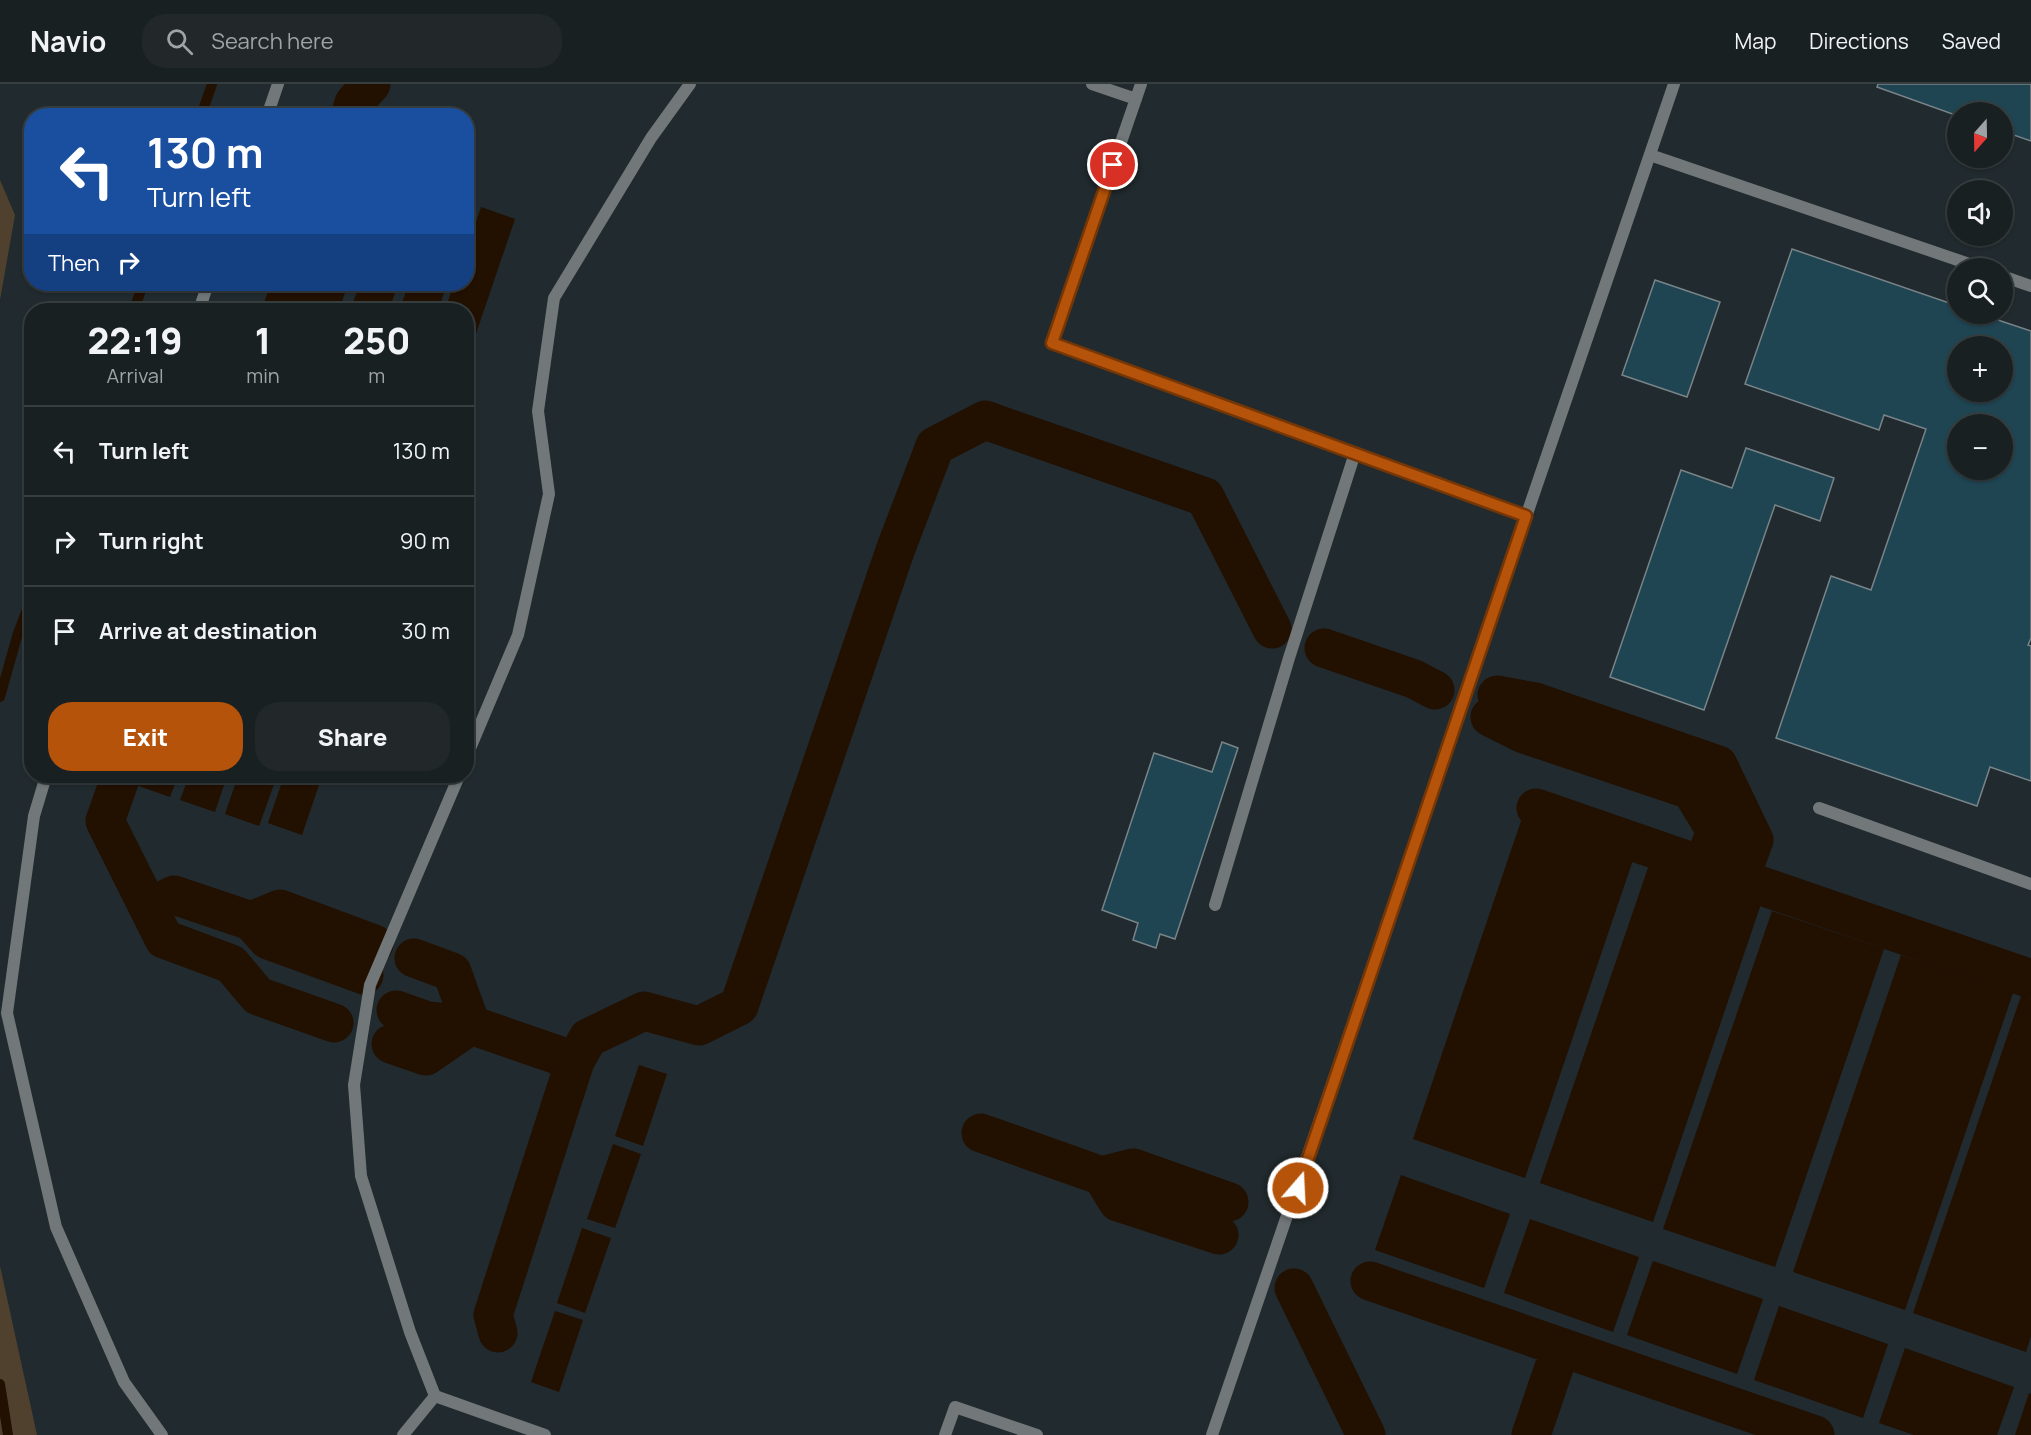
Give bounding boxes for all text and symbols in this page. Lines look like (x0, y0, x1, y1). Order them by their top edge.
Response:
search box (142, 14, 562, 68)
text: Navio (30, 22, 106, 60)
icon: search (163, 25, 196, 58)
text: Search here (211, 26, 334, 56)
text: Map (1735, 27, 1776, 55)
text: Directions (1809, 27, 1909, 55)
text: Saved (1942, 27, 2001, 55)
north arrow (1947, 102, 2013, 168)
map controls (1947, 102, 2013, 480)
text: 130 m (147, 123, 264, 181)
icon: left (48, 132, 126, 210)
pin (1087, 139, 1138, 190)
icon: arrive (1096, 148, 1129, 181)
text: Turn left (147, 178, 251, 215)
button: sound (1947, 180, 2013, 246)
icon: right (112, 246, 145, 279)
text: Then (48, 248, 100, 278)
button: search (1947, 258, 2013, 324)
text: 22:19 (88, 316, 183, 365)
text: 1 (255, 316, 271, 365)
text: 250 (343, 316, 410, 365)
button: + (1947, 336, 2013, 402)
text: Arrival (107, 362, 164, 389)
text: min (246, 362, 280, 389)
text: m (368, 362, 385, 389)
button: − (1947, 414, 2013, 480)
icon: left (48, 435, 81, 468)
text: Turn left (99, 436, 189, 466)
text: 130 m (393, 436, 450, 466)
icon: right (48, 525, 81, 558)
text: Turn right (99, 526, 204, 556)
text: 90 m (400, 526, 450, 556)
icon: arrive (48, 615, 81, 648)
text: Arrive at destination (99, 616, 317, 646)
text: 30 m (401, 616, 450, 646)
button: Exit (48, 702, 243, 771)
button: Share (255, 702, 450, 771)
position arrow (1266, 1156, 1330, 1220)

